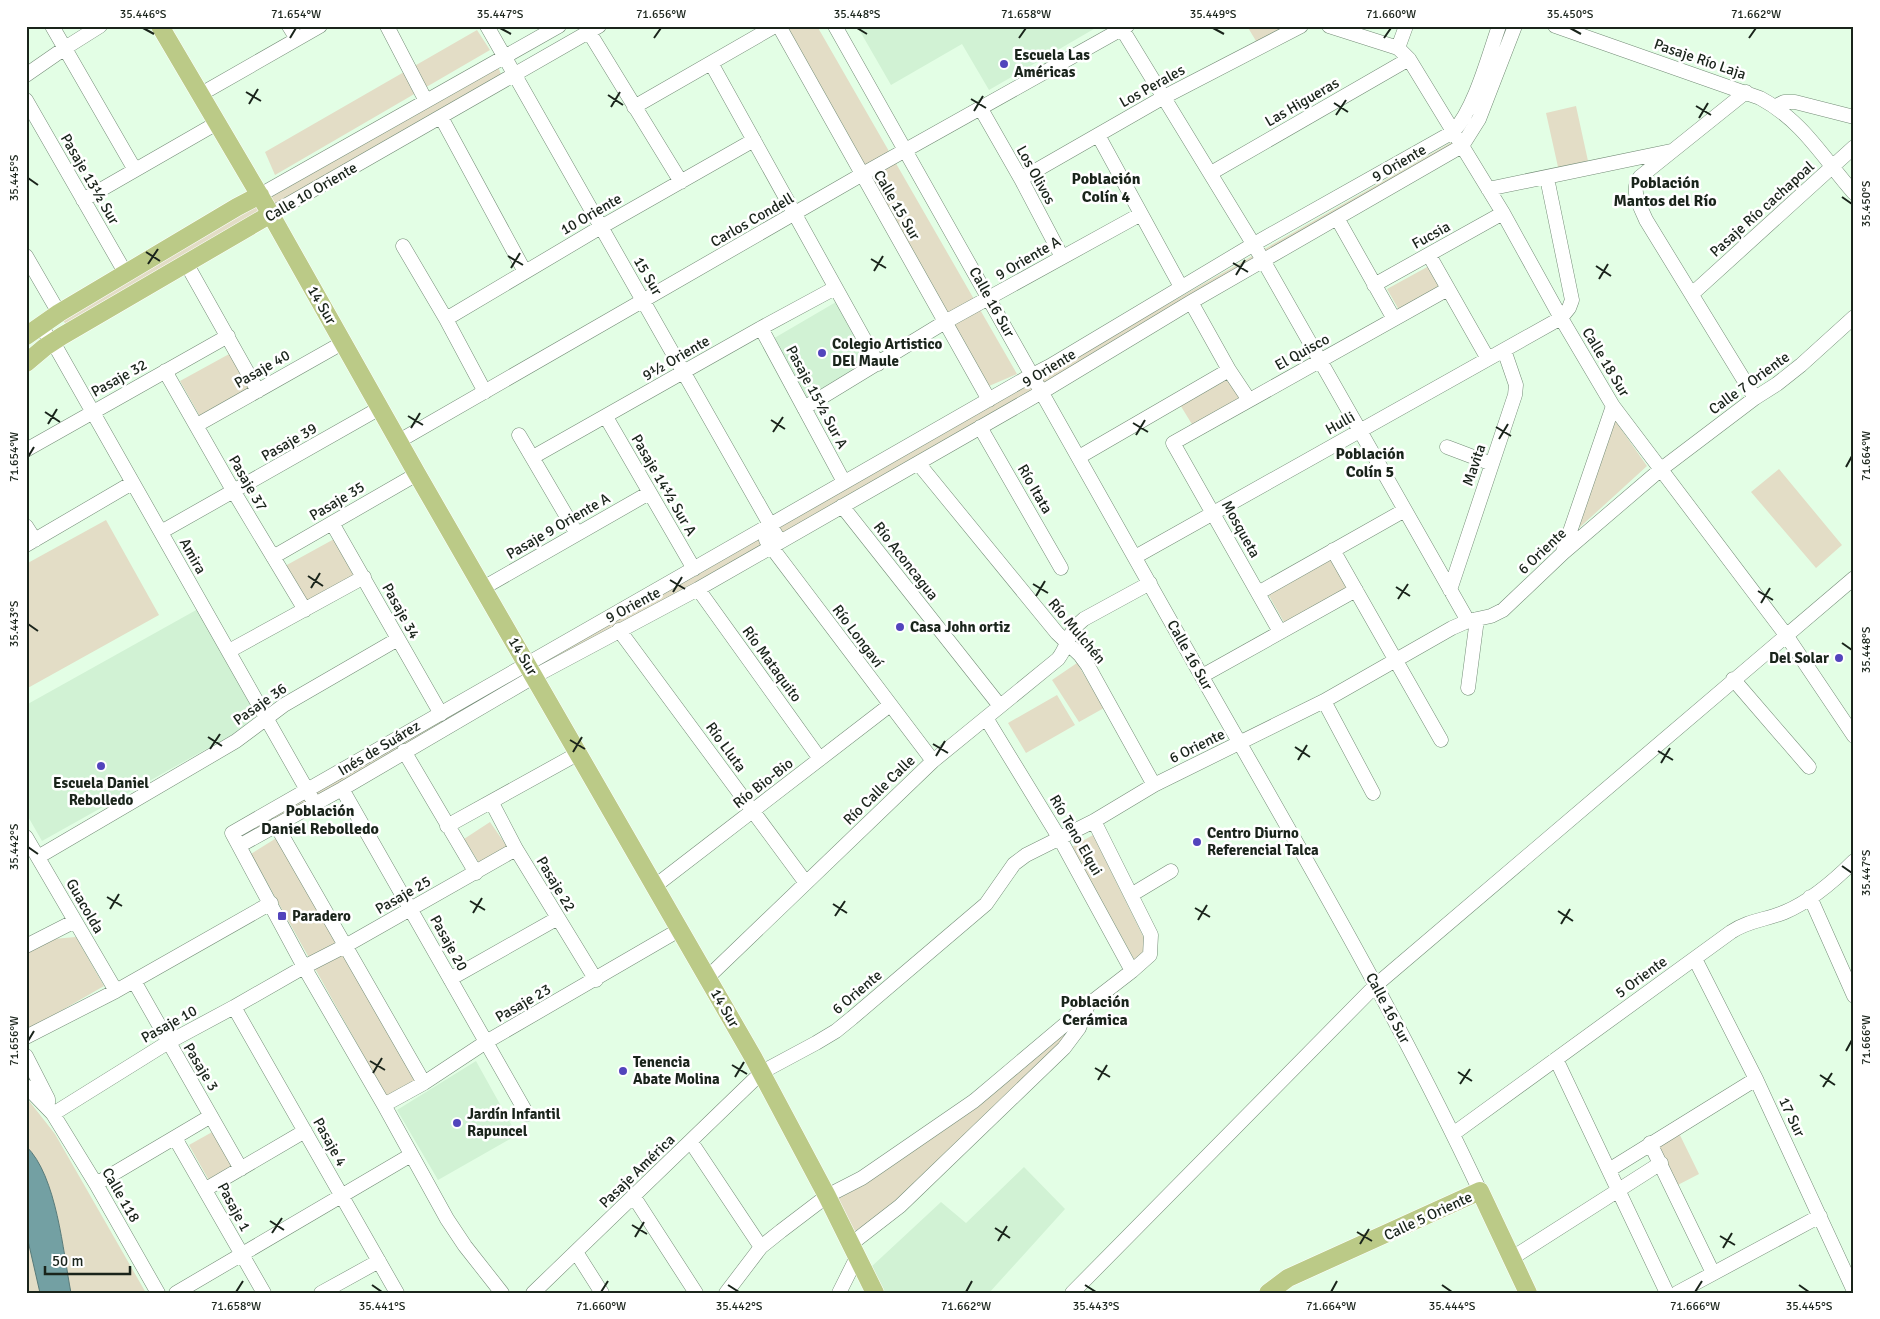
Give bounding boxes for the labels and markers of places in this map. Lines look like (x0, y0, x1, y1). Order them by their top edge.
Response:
place label: Escuela Las Américas (1014, 46, 1090, 81)
marker: Escuela Las Américas (998, 58, 1010, 70)
place label: Colegio Artistico DEl Maule (832, 335, 942, 370)
marker: Colegio Artistico DEl Maule (816, 347, 828, 359)
place label: Casa John ortiz (910, 618, 1010, 636)
marker: Casa John ortiz (894, 621, 906, 633)
place label: Del Solar (1769, 649, 1829, 667)
marker: Del Solar (1833, 652, 1845, 664)
marker: Escuela Daniel Rebolledo (95, 760, 107, 772)
place label: Escuela Daniel Rebolledo (53, 774, 149, 809)
place label: Centro Diurno Referencial Talca (1207, 824, 1319, 859)
marker: Centro Diurno Referencial Talca (1191, 836, 1203, 848)
place label: Paradero (292, 907, 351, 925)
marker: Paradero (276, 910, 288, 922)
place label: Tenencia Abate Molina (633, 1053, 720, 1088)
marker: Tenencia Abate Molina (617, 1065, 629, 1077)
place label: Jardín Infantil Rapuncel (467, 1105, 561, 1140)
marker: Jardín Infantil Rapuncel (451, 1117, 463, 1129)

